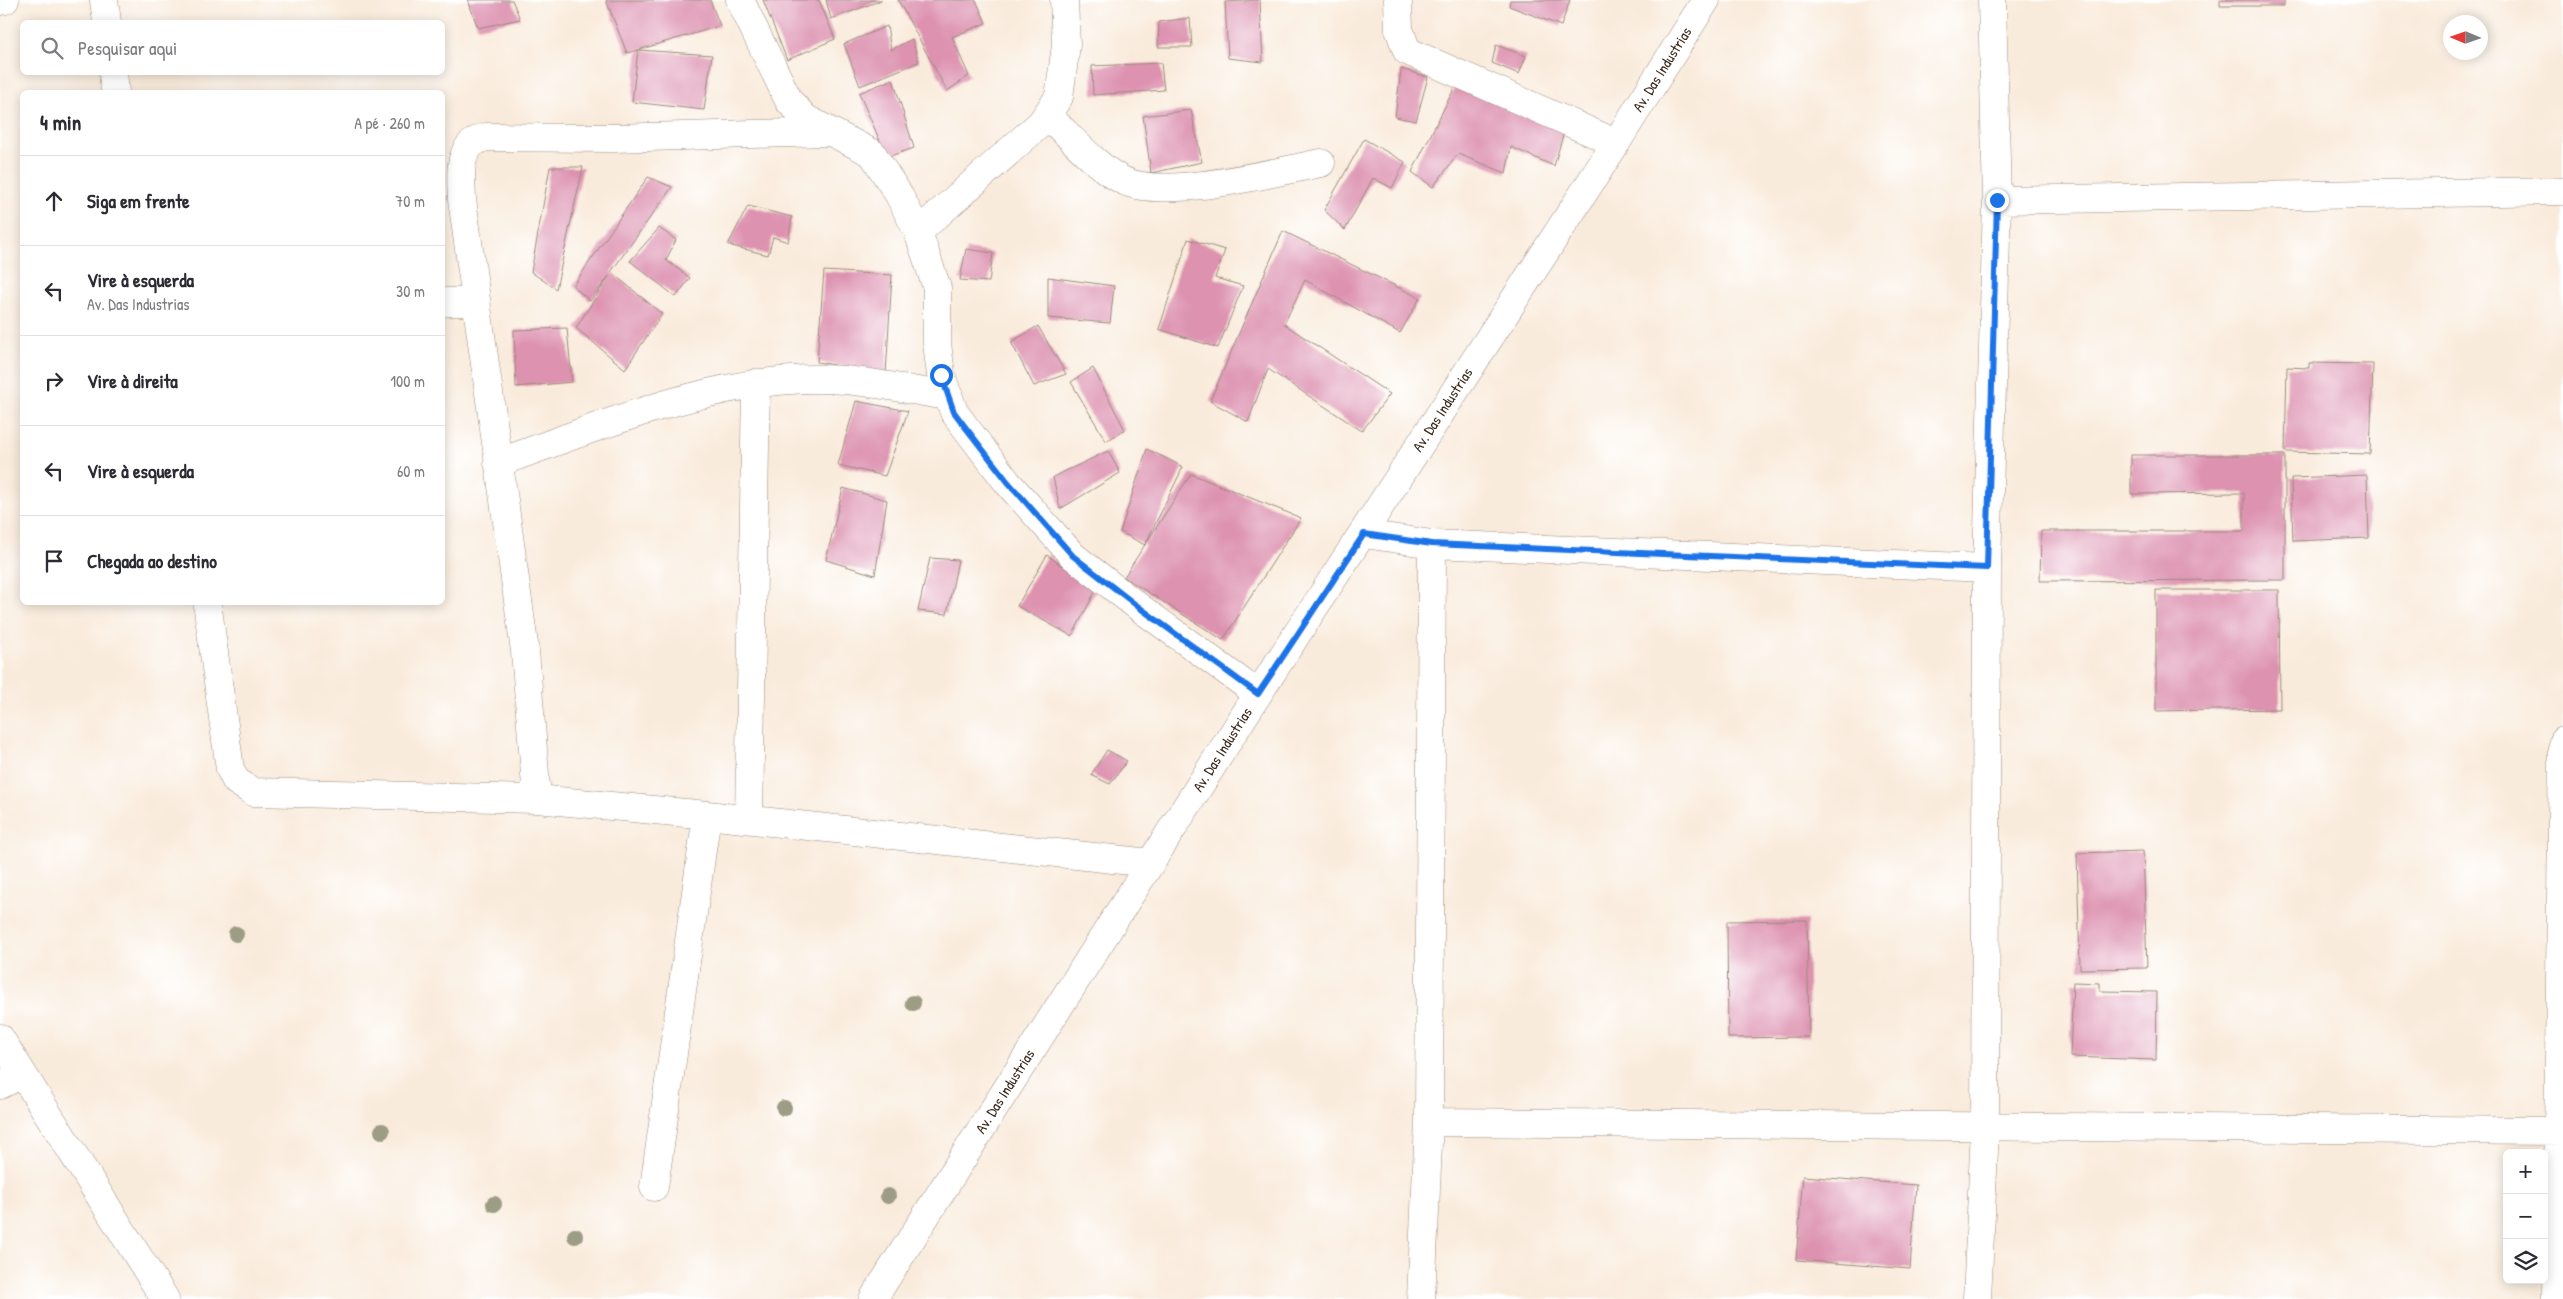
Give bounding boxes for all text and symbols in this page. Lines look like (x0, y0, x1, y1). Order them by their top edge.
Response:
north arrow (2443, 15, 2488, 60)
search box (20, 20, 445, 75)
street label: Av. Das Industrias (1627, 23, 1696, 116)
icon: search (38, 34, 66, 62)
text: Pesquisar aqui (78, 35, 177, 61)
text: 4 min (40, 108, 81, 137)
text: A pé · 260 m (354, 112, 425, 134)
icon: ahead (40, 187, 68, 215)
text: Siga em frente (87, 188, 190, 214)
route end (1986, 189, 2009, 212)
text: 70 m (395, 190, 425, 212)
text: Vire à esquerda (87, 267, 194, 293)
icon: left (40, 277, 68, 305)
text: 30 m (396, 280, 425, 302)
text: Av. Das Industrias (87, 293, 190, 315)
street label: Av. Das Industrias (1407, 363, 1477, 456)
route start (930, 364, 953, 387)
icon: right (40, 367, 68, 395)
text: Vire à direita (87, 368, 178, 394)
text: 100 m (390, 370, 425, 392)
icon: left (40, 457, 68, 485)
text: Vire à esquerda (87, 458, 194, 484)
text: 60 m (397, 460, 425, 482)
icon: arrive (40, 547, 68, 575)
text: Chegada ao destino (87, 548, 217, 574)
street label: Av. Das Industrias (1187, 703, 1257, 796)
street label: Av. Das Industrias (970, 1045, 1039, 1137)
map controls (2503, 1149, 2548, 1284)
button: + (2503, 1149, 2548, 1194)
button: − (2503, 1194, 2548, 1239)
button: layers (2503, 1239, 2548, 1284)

